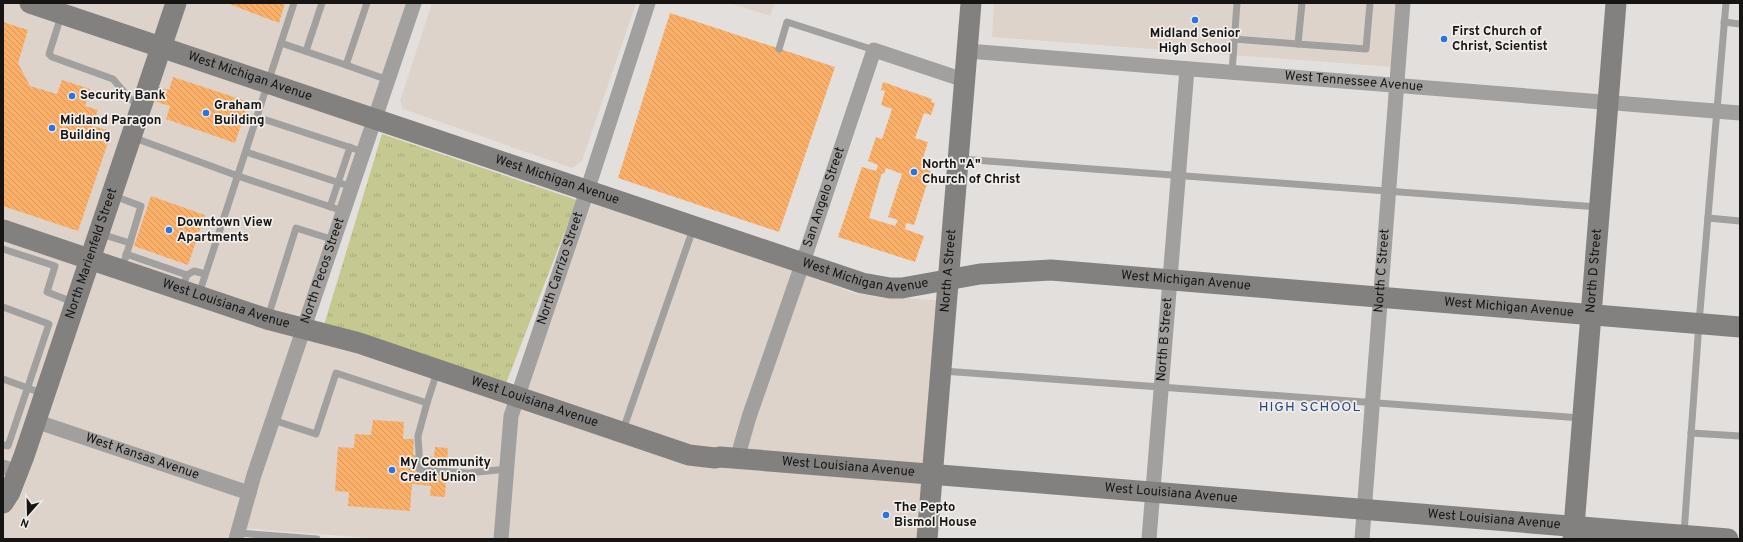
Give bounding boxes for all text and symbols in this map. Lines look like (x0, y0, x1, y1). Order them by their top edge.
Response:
marker: Midland Senior High School (1190, 15, 1200, 25)
place label: First Church of Christ, Scientist (1452, 24, 1548, 55)
place label: Midland Senior High School (1150, 26, 1241, 57)
marker: First Church of Christ, Scientist (1439, 34, 1449, 44)
street label: West Michigan Avenue (186, 49, 314, 105)
street label: West Tennessee Avenue (1284, 68, 1424, 96)
place label: Security Bank (80, 88, 166, 104)
marker: Security Bank (67, 91, 77, 101)
place label: Graham Building (214, 98, 265, 129)
marker: Graham Building (201, 108, 211, 118)
place label: Midland Paragon Building (60, 113, 162, 144)
marker: Midland Paragon Building (47, 123, 57, 133)
street label: San Angelo Street (800, 145, 849, 250)
street label: West Michigan Avenue (493, 152, 621, 209)
place label: North "A" Church of Christ (922, 157, 1020, 188)
marker: North "A" Church of Christ (909, 167, 919, 177)
street label: North Marienfeld Street (62, 186, 121, 321)
street label: North Carrizo Street (534, 210, 587, 327)
place label: Downtown View Apartments (177, 215, 273, 246)
street label: North Pecos Street (298, 216, 349, 326)
marker: Downtown View Apartments (164, 225, 174, 235)
street label: North C Street (1371, 228, 1394, 313)
street label: North D Street (1583, 228, 1606, 314)
street label: North A Street (938, 229, 960, 313)
street label: West Michigan Avenue (800, 255, 930, 297)
street label: West Michigan Avenue (1120, 268, 1251, 294)
street label: West Louisiana Avenue (160, 276, 291, 333)
street label: West Michigan Avenue (1443, 295, 1574, 321)
street label: North B Street (1154, 297, 1176, 382)
street label: West Louisiana Avenue (469, 374, 600, 432)
district label: HIGH SCHOOL (1259, 399, 1361, 416)
street label: West Kansas Avenue (83, 430, 201, 484)
street label: West Louisiana Avenue (781, 454, 915, 481)
place label: My Community Credit Union (400, 455, 491, 486)
marker: My Community Credit Union (387, 465, 397, 475)
street label: West Louisiana Avenue (1104, 480, 1238, 507)
north arrow (8, 494, 48, 534)
place label: The Pepto Bismol House (894, 500, 977, 531)
street label: West Louisiana Avenue (1427, 507, 1561, 533)
marker: The Pepto Bismol House (881, 510, 891, 520)
text: N (19, 515, 31, 530)

